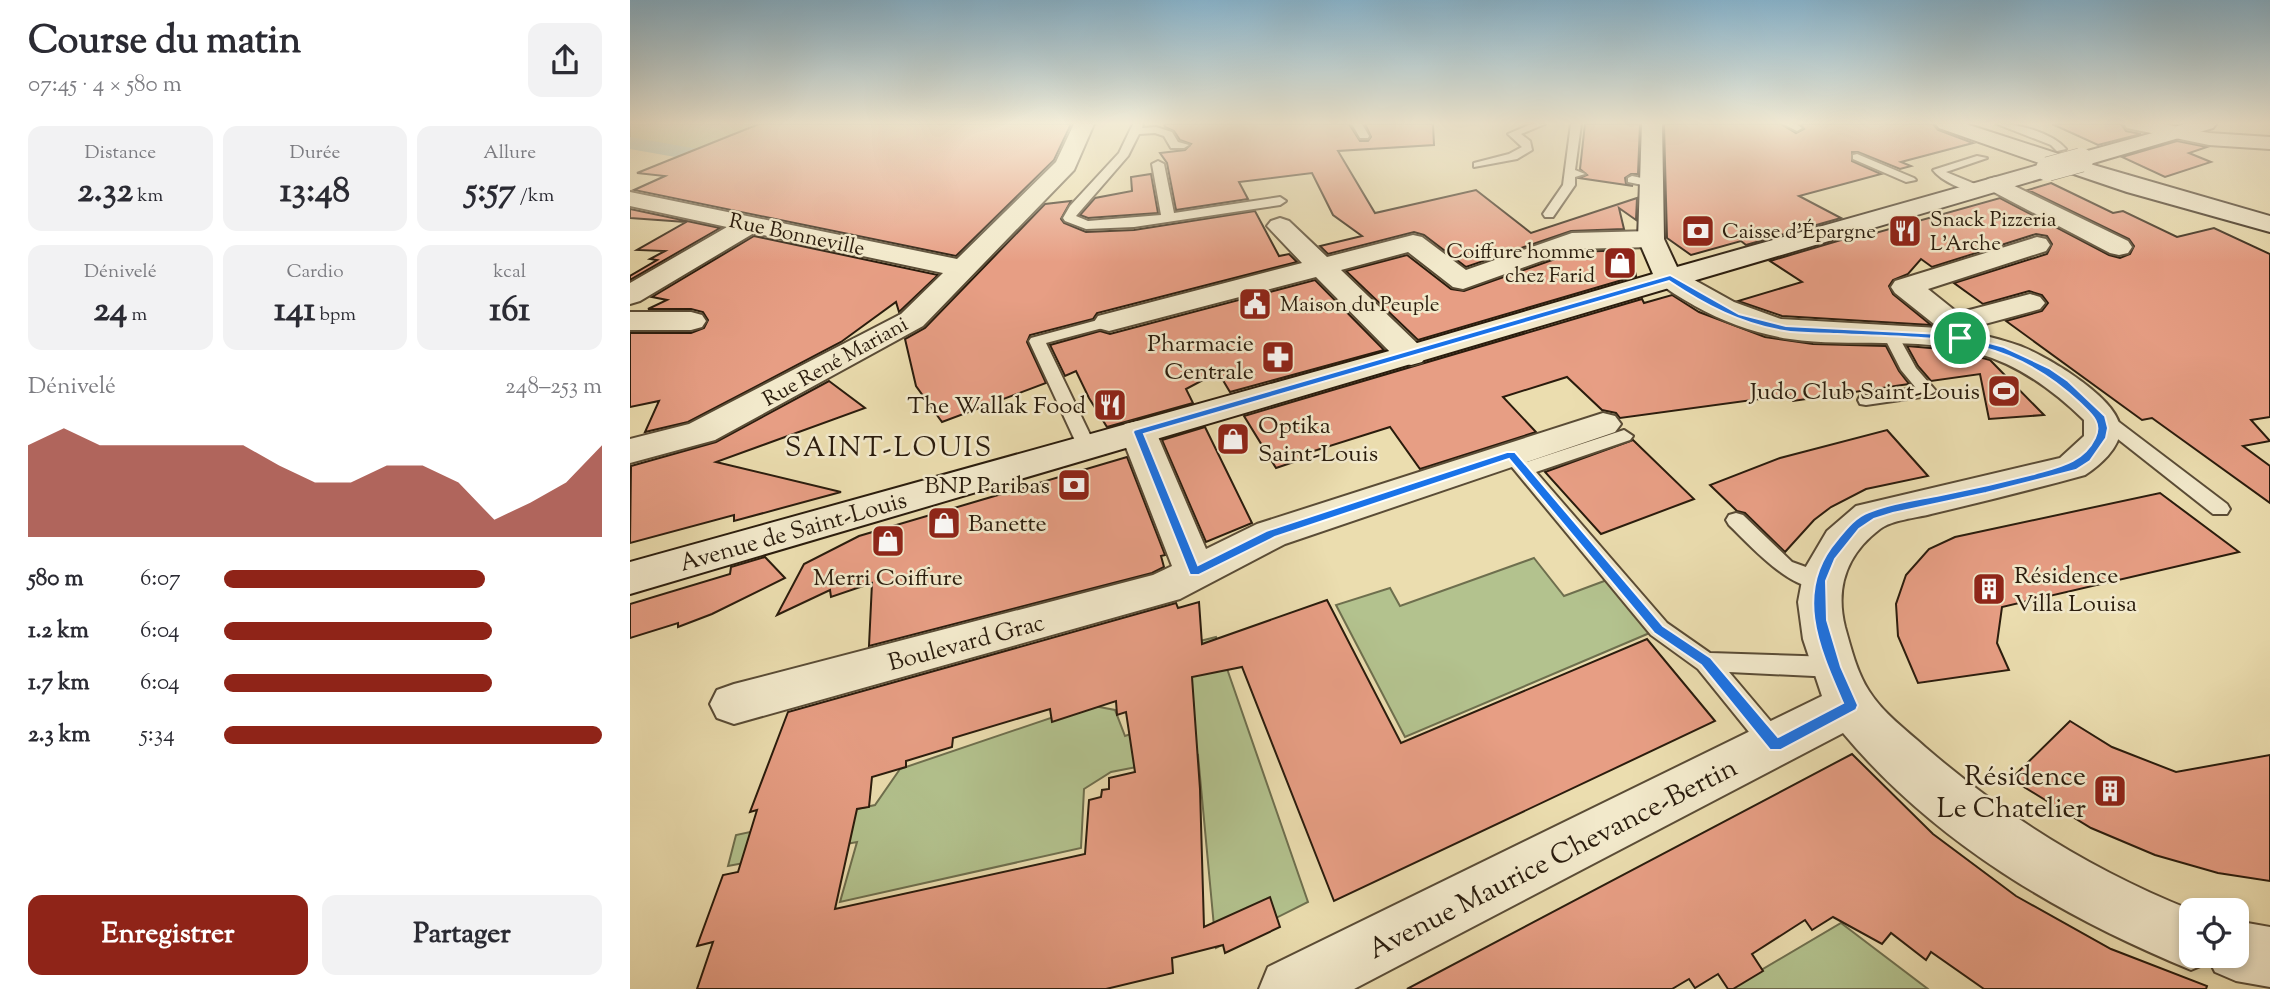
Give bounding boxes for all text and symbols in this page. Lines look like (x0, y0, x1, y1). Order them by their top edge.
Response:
text: Course du matin (28, 16, 301, 70)
button: share (528, 23, 602, 97)
text: 07:45 · 4 × 580 m (28, 69, 182, 102)
text: Distance (85, 140, 156, 167)
text: Durée (290, 140, 340, 167)
text: Allure (483, 140, 536, 167)
text: 2.32 (77, 167, 133, 218)
text: 13:48 (280, 167, 350, 218)
text: 5:57 (465, 167, 516, 218)
text: km (133, 183, 163, 210)
text: /km (516, 183, 554, 210)
place label: Snack Pizzeria L'Arche (1930, 206, 2057, 260)
street label: Rue Bonneville (726, 207, 867, 265)
bank icon: Caisse d'Épargne (1679, 212, 1717, 250)
restaurant icon: Snack Pizzeria L'Arche (1886, 212, 1924, 250)
place label: Caisse d'Épargne (1722, 218, 1876, 248)
place label: Coiffure homme chez Farid (1446, 238, 1595, 292)
shop icon: Coiffure homme chez Farid (1601, 244, 1639, 282)
text: Dénivelé (84, 259, 157, 286)
text: Cardio (286, 259, 344, 286)
text: kcal (493, 259, 526, 286)
public building icon: Maison du Peuple (1236, 285, 1274, 323)
text: 24 (93, 286, 127, 337)
text: 141 (274, 286, 315, 337)
text: 161 (489, 286, 530, 337)
place label: Maison du Peuple (1280, 291, 1440, 321)
text: m (127, 302, 147, 329)
text: bpm (315, 302, 356, 329)
pin (1930, 308, 1990, 368)
street label: Rue René Mariani (758, 310, 914, 415)
icon: arrive (1941, 319, 1979, 357)
place label: Pharmacie Centrale (1147, 328, 1254, 390)
pharmacy icon: Pharmacie Centrale (1259, 338, 1297, 376)
text: Dénivelé (28, 371, 116, 404)
text: 248–253 m (505, 371, 602, 404)
sports icon: Judo Club Saint-Louis (1985, 372, 2023, 410)
place label: Judo Club Saint-Louis (1748, 376, 1980, 410)
restaurant icon: The Wallak Food (1091, 386, 1129, 424)
place label: The Wallak Food (907, 390, 1086, 424)
place label: Optika Saint-Louis (1258, 410, 1378, 472)
shop icon: Optika Saint-Louis (1214, 420, 1252, 458)
district label: SAINT-LOUIS (785, 429, 993, 469)
bank icon: BNP Paribas (1055, 466, 1093, 504)
place label: BNP Paribas (924, 470, 1050, 504)
street label: Avenue de Saint-Louis (676, 484, 911, 582)
shop icon: Banette (925, 504, 963, 542)
place label: Banette (968, 508, 1047, 542)
shop icon: Merri Coiffure (869, 522, 907, 560)
place label: Résidence Villa Louisa (2014, 560, 2137, 622)
place label: Merri Coiffure (813, 562, 963, 596)
text: 580 m (28, 563, 83, 596)
text: 6:07 (140, 563, 181, 596)
building icon: Résidence Villa Louisa (1970, 570, 2008, 608)
street label: Boulevard Grac (885, 607, 1049, 681)
text: 1.2 km (28, 615, 89, 648)
text: 6:04 (140, 615, 180, 648)
text: 1.7 km (28, 667, 90, 700)
text: 6:04 (140, 667, 180, 700)
text: 2.3 km (28, 719, 90, 752)
text: 5:34 (140, 719, 175, 752)
street label: Avenue Maurice Chevance-Bertin (1362, 749, 1745, 970)
place label: Résidence Le Chatelier (1937, 758, 2086, 830)
building icon: Résidence Le Chatelier (2091, 772, 2129, 810)
button: Enregistrer (28, 895, 308, 975)
button: Partager (322, 895, 602, 975)
map controls (2179, 898, 2249, 968)
button: locate (2179, 898, 2249, 968)

